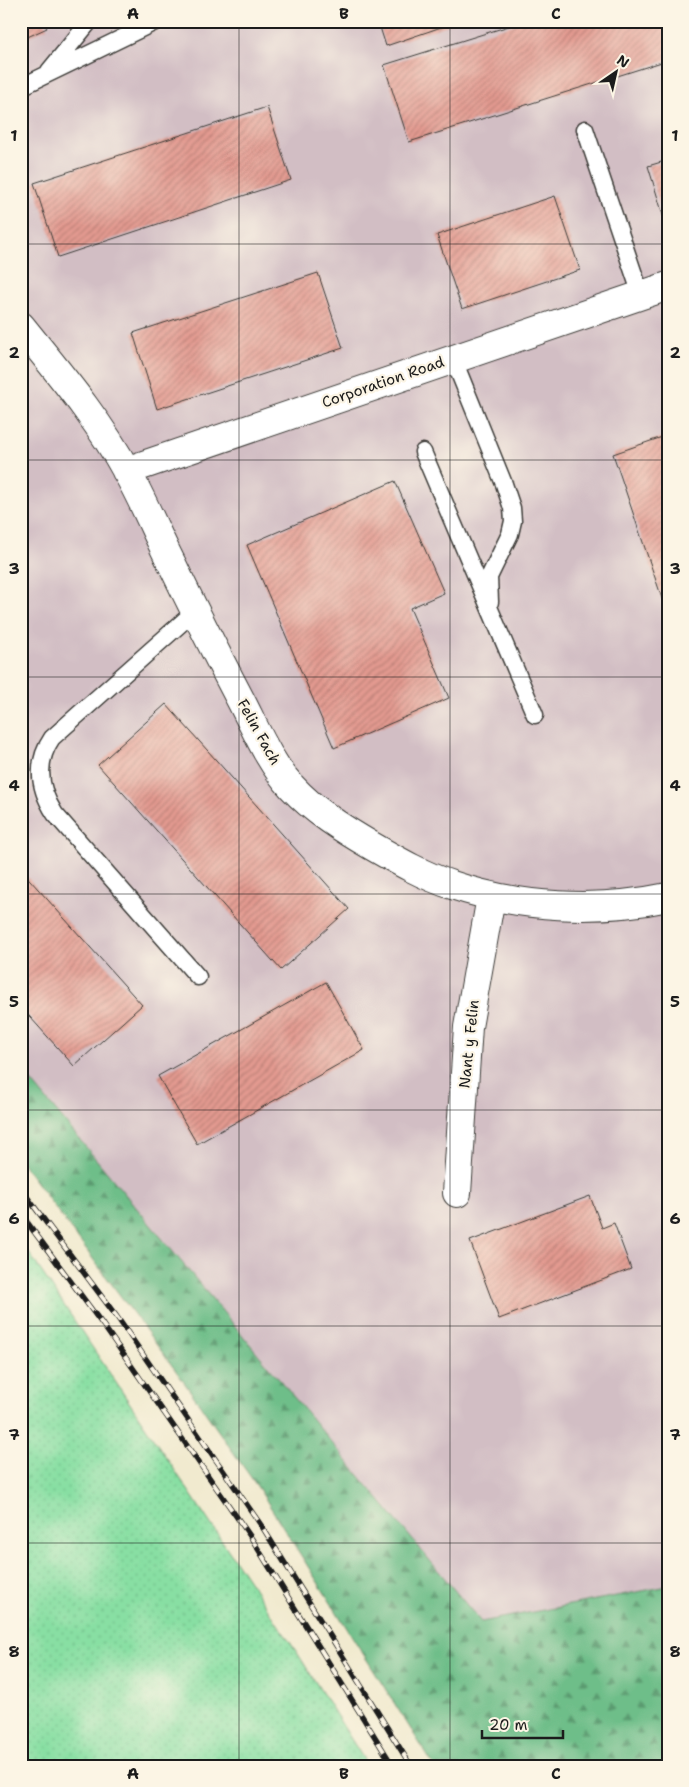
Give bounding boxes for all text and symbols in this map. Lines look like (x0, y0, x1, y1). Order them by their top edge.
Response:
text: A (127, 3, 139, 24)
text: B (339, 3, 349, 24)
text: C (551, 3, 561, 24)
north arrow (592, 48, 642, 98)
text: N (614, 51, 633, 72)
text: 1 (10, 125, 18, 146)
text: 1 (671, 125, 679, 146)
text: 2 (8, 342, 20, 363)
text: 2 (669, 342, 681, 363)
street label: Corporation Road (319, 351, 447, 412)
text: 3 (8, 558, 20, 579)
text: 3 (669, 558, 681, 579)
street label: Felin Fach (233, 695, 285, 769)
text: 4 (8, 775, 20, 796)
text: 4 (669, 775, 681, 796)
text: 5 (9, 991, 19, 1012)
text: 5 (670, 991, 680, 1012)
street label: Nant y Felin (454, 999, 484, 1089)
text: 6 (8, 1208, 20, 1229)
text: 6 (669, 1208, 681, 1229)
text: 7 (8, 1424, 20, 1445)
text: 7 (669, 1424, 681, 1445)
text: 8 (8, 1641, 20, 1662)
text: 8 (669, 1641, 681, 1662)
scale bar (482, 1707, 563, 1739)
text: 20 m (489, 1715, 528, 1735)
text: A (127, 1763, 139, 1784)
text: B (339, 1763, 349, 1784)
text: C (551, 1763, 561, 1784)

